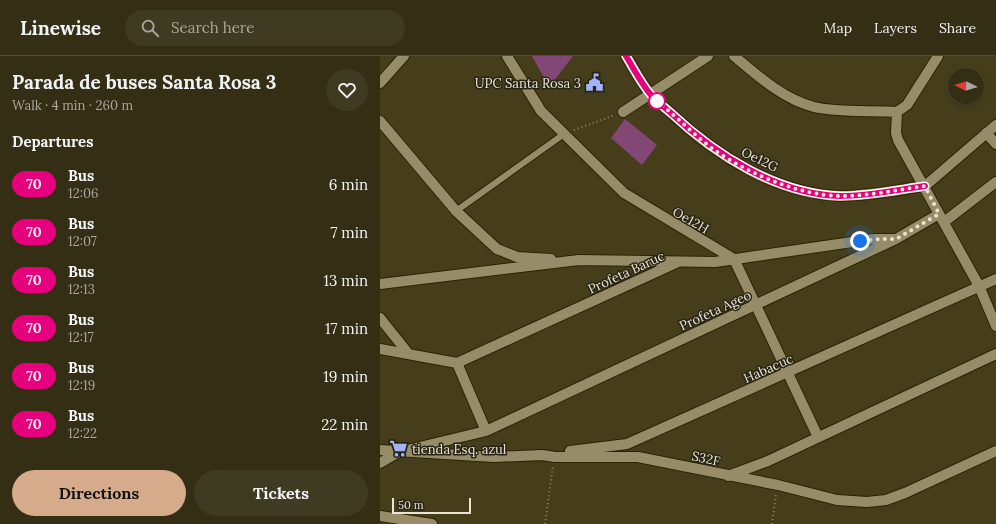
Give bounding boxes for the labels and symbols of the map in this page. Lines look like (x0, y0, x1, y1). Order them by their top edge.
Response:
north arrow (948, 68, 984, 104)
public building icon: UPC Santa Rosa 3 (584, 73, 604, 93)
place label: UPC Santa Rosa 3 (475, 75, 581, 92)
unlabelled marker (648, 92, 666, 110)
street label: Oe12G (739, 143, 781, 176)
street label: Oe12H (670, 203, 712, 238)
your location (850, 231, 870, 251)
street label: Profeta Baruc (585, 247, 667, 298)
street label: Profeta Ageo (677, 286, 754, 334)
street label: Habacuc (741, 350, 796, 387)
supermarket icon: tienda Esq. azul (389, 439, 409, 459)
place label: tienda Esq. azul (412, 441, 507, 458)
street label: S32F (690, 447, 722, 470)
scale bar (392, 496, 471, 515)

